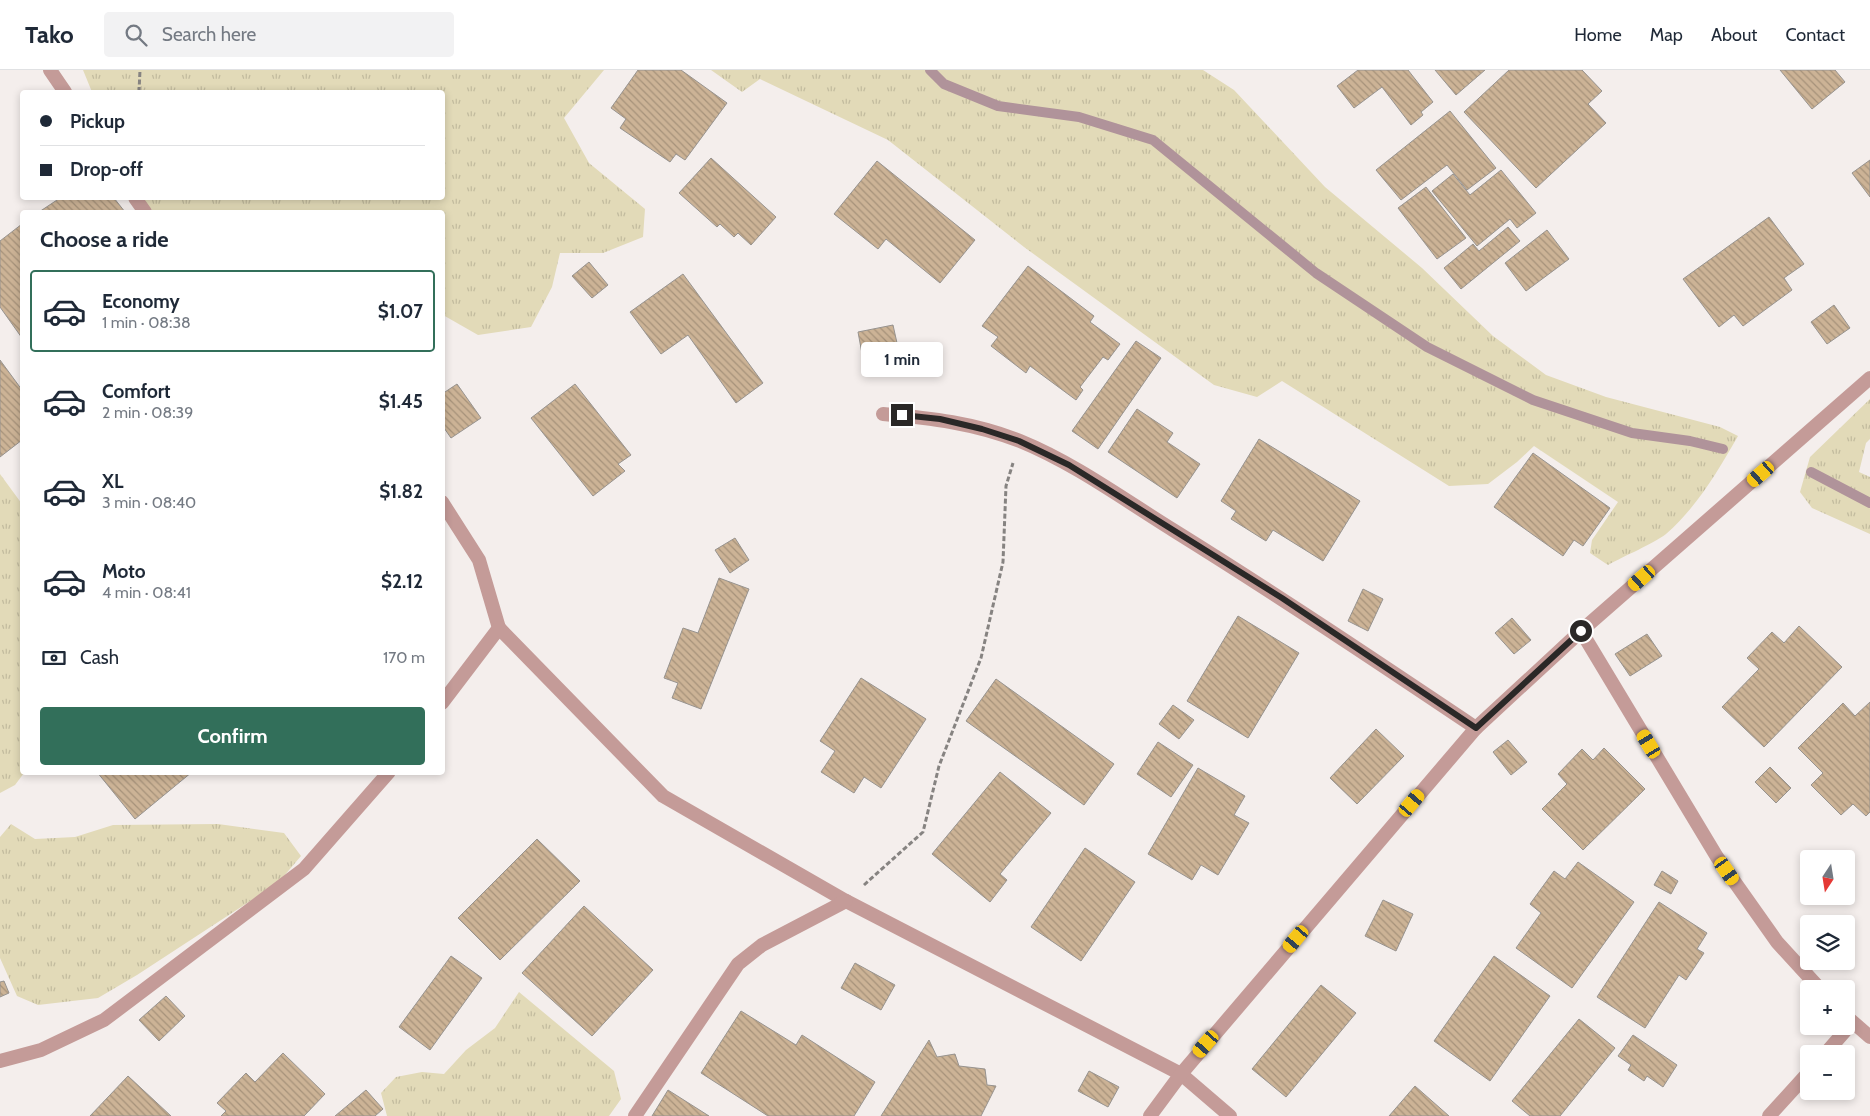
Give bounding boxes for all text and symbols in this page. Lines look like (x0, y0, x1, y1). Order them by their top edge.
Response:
search box (104, 12, 454, 57)
text: Tako (25, 20, 74, 49)
icon: search (122, 21, 150, 49)
text: Search here (162, 23, 256, 46)
text: Home (1574, 24, 1622, 46)
text: Map (1650, 24, 1683, 46)
text: About (1711, 24, 1757, 46)
text: Contact (1785, 24, 1845, 46)
text: Pickup (70, 110, 125, 133)
text: Drop-off (70, 158, 143, 181)
text: Choose a ride (40, 226, 169, 253)
icon: car (42, 289, 87, 334)
text: Economy (102, 290, 180, 313)
text: $1.07 (378, 300, 423, 323)
text: 1 min · 08:38 (102, 313, 191, 332)
callout: 1 min (861, 342, 943, 378)
text: 1 min (884, 350, 920, 369)
icon: car (42, 379, 87, 424)
text: Comfort (102, 380, 171, 403)
text: $1.45 (379, 390, 423, 413)
text: 2 min · 08:39 (102, 403, 193, 422)
route end (891, 404, 913, 426)
car (1744, 458, 1777, 490)
icon: car (42, 469, 87, 514)
text: XL (102, 470, 123, 493)
text: $1.82 (379, 480, 423, 503)
text: 3 min · 08:40 (102, 493, 196, 512)
icon: car (42, 559, 87, 604)
text: Moto (102, 560, 146, 583)
car (1625, 562, 1658, 594)
text: $2.12 (381, 570, 423, 593)
text: 4 min · 08:41 (102, 583, 191, 602)
route start (1570, 620, 1592, 642)
icon: cash (40, 644, 68, 672)
text: Cash (80, 646, 119, 669)
text: 170 m (383, 648, 425, 667)
button: Confirm (40, 707, 425, 765)
car (1634, 727, 1663, 761)
car (1396, 787, 1427, 819)
north arrow (1800, 850, 1855, 905)
map controls (1800, 850, 1855, 1100)
car (1712, 854, 1741, 888)
button: layers (1800, 915, 1855, 970)
car (1280, 923, 1311, 955)
button: + (1800, 980, 1855, 1035)
car (1190, 1028, 1221, 1060)
button: − (1800, 1045, 1855, 1100)

